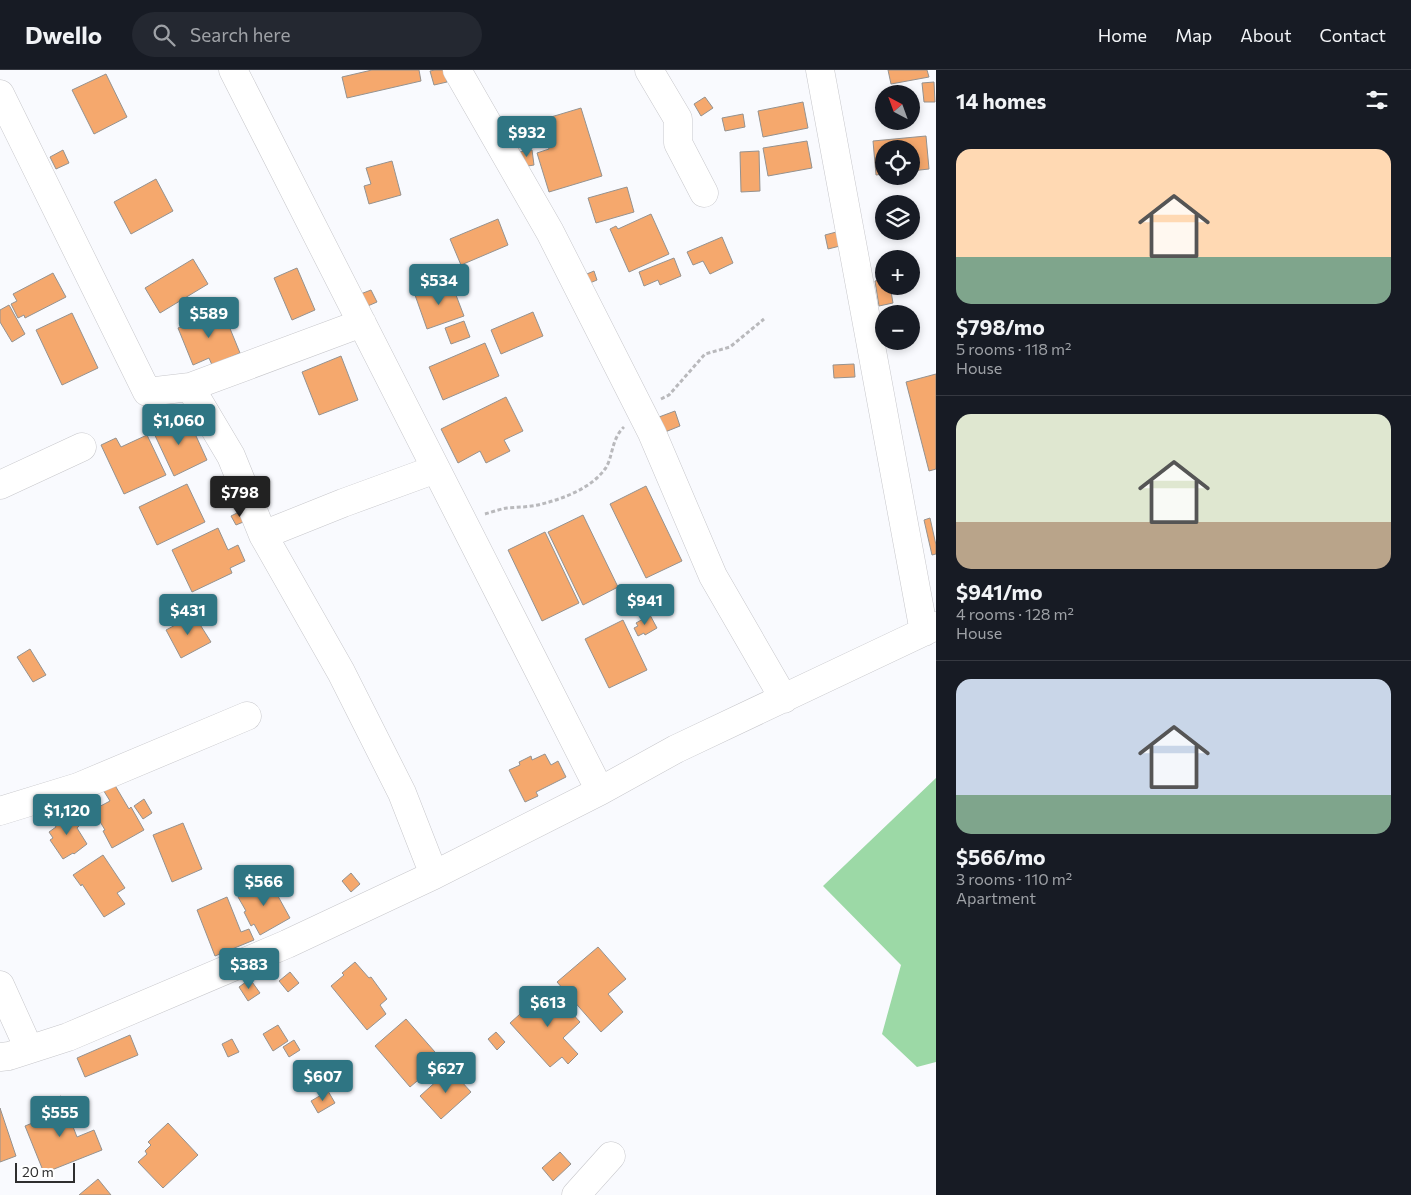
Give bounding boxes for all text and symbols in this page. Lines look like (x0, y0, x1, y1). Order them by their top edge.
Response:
search box (132, 12, 482, 57)
text: Dwello (25, 20, 102, 49)
icon: search (150, 21, 178, 49)
text: Search here (190, 23, 291, 46)
text: Home (1098, 24, 1147, 46)
text: Map (1175, 24, 1212, 46)
text: About (1240, 24, 1292, 46)
text: Contact (1320, 24, 1386, 46)
north arrow (875, 85, 920, 130)
map controls (875, 85, 920, 350)
icon: filters (1363, 86, 1391, 114)
text: 14 homes (956, 88, 1046, 113)
pin: $932 (497, 116, 557, 158)
text: $932 (508, 122, 546, 141)
button: locate (875, 140, 920, 185)
icon: home (1129, 181, 1219, 271)
button: layers (875, 195, 920, 240)
button: + (875, 250, 920, 295)
pin: $534 (409, 264, 469, 306)
text: $534 (420, 270, 458, 289)
pin: $589 (179, 296, 239, 339)
text: $589 (190, 303, 228, 322)
button: − (875, 305, 920, 350)
text: $798/mo (956, 314, 1045, 339)
text: 5 rooms · 118 m² (956, 339, 1071, 358)
text: House (956, 358, 1002, 377)
pin: $1,060 (138, 404, 220, 446)
text: $1,060 (153, 410, 205, 429)
icon: home (1129, 447, 1219, 537)
pin: $798 (210, 476, 270, 518)
text: $798 (221, 482, 259, 501)
text: $941/mo (956, 579, 1042, 604)
pin: $941 (615, 584, 675, 626)
text: $941 (627, 590, 663, 609)
pin: $431 (158, 594, 218, 636)
text: $431 (170, 600, 206, 619)
text: 4 rooms · 128 m² (956, 604, 1074, 623)
text: House (956, 623, 1002, 642)
icon: home (1129, 712, 1219, 802)
pin: $1,120 (26, 794, 108, 836)
text: $1,120 (44, 800, 90, 819)
text: $566/mo (956, 844, 1046, 869)
pin: $566 (234, 864, 294, 907)
text: 3 rooms · 110 m² (956, 869, 1072, 888)
text: $566 (245, 871, 283, 890)
text: Apartment (956, 888, 1036, 907)
pin: $383 (219, 948, 279, 990)
text: $383 (230, 954, 268, 973)
pin: $613 (518, 986, 578, 1028)
text: $613 (530, 992, 566, 1011)
pin: $627 (416, 1052, 476, 1094)
text: $627 (428, 1058, 464, 1077)
pin: $607 (293, 1060, 353, 1102)
text: $607 (304, 1066, 342, 1085)
pin: $555 (30, 1096, 90, 1138)
text: $555 (41, 1102, 79, 1121)
scale bar (15, 1160, 75, 1183)
text: 20 m (22, 1163, 54, 1180)

